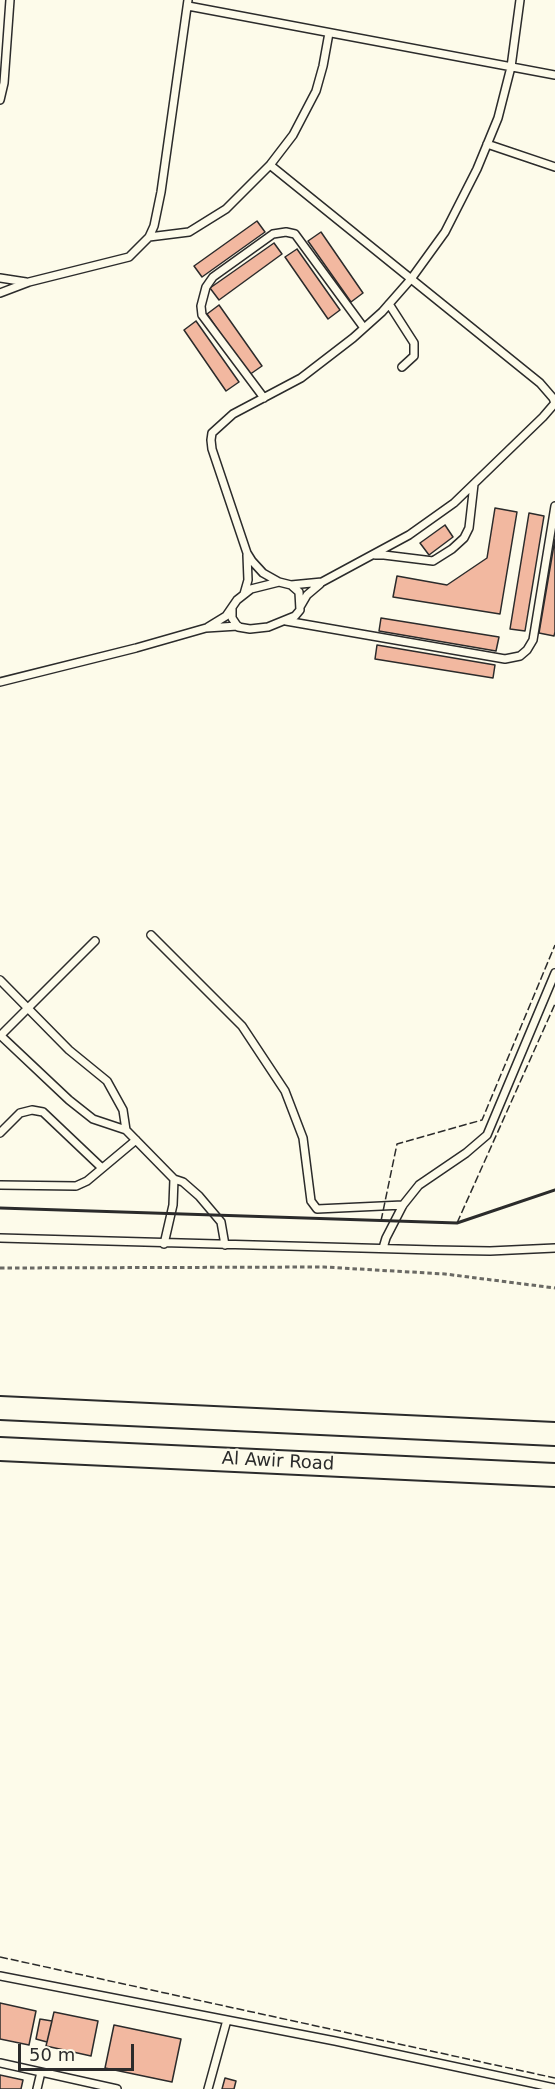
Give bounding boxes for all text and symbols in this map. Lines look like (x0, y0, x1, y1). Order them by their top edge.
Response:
street label: Al Awir Road (221, 1448, 335, 1476)
scale bar (21, 2032, 136, 2070)
text: 50 m (29, 2044, 75, 2065)

